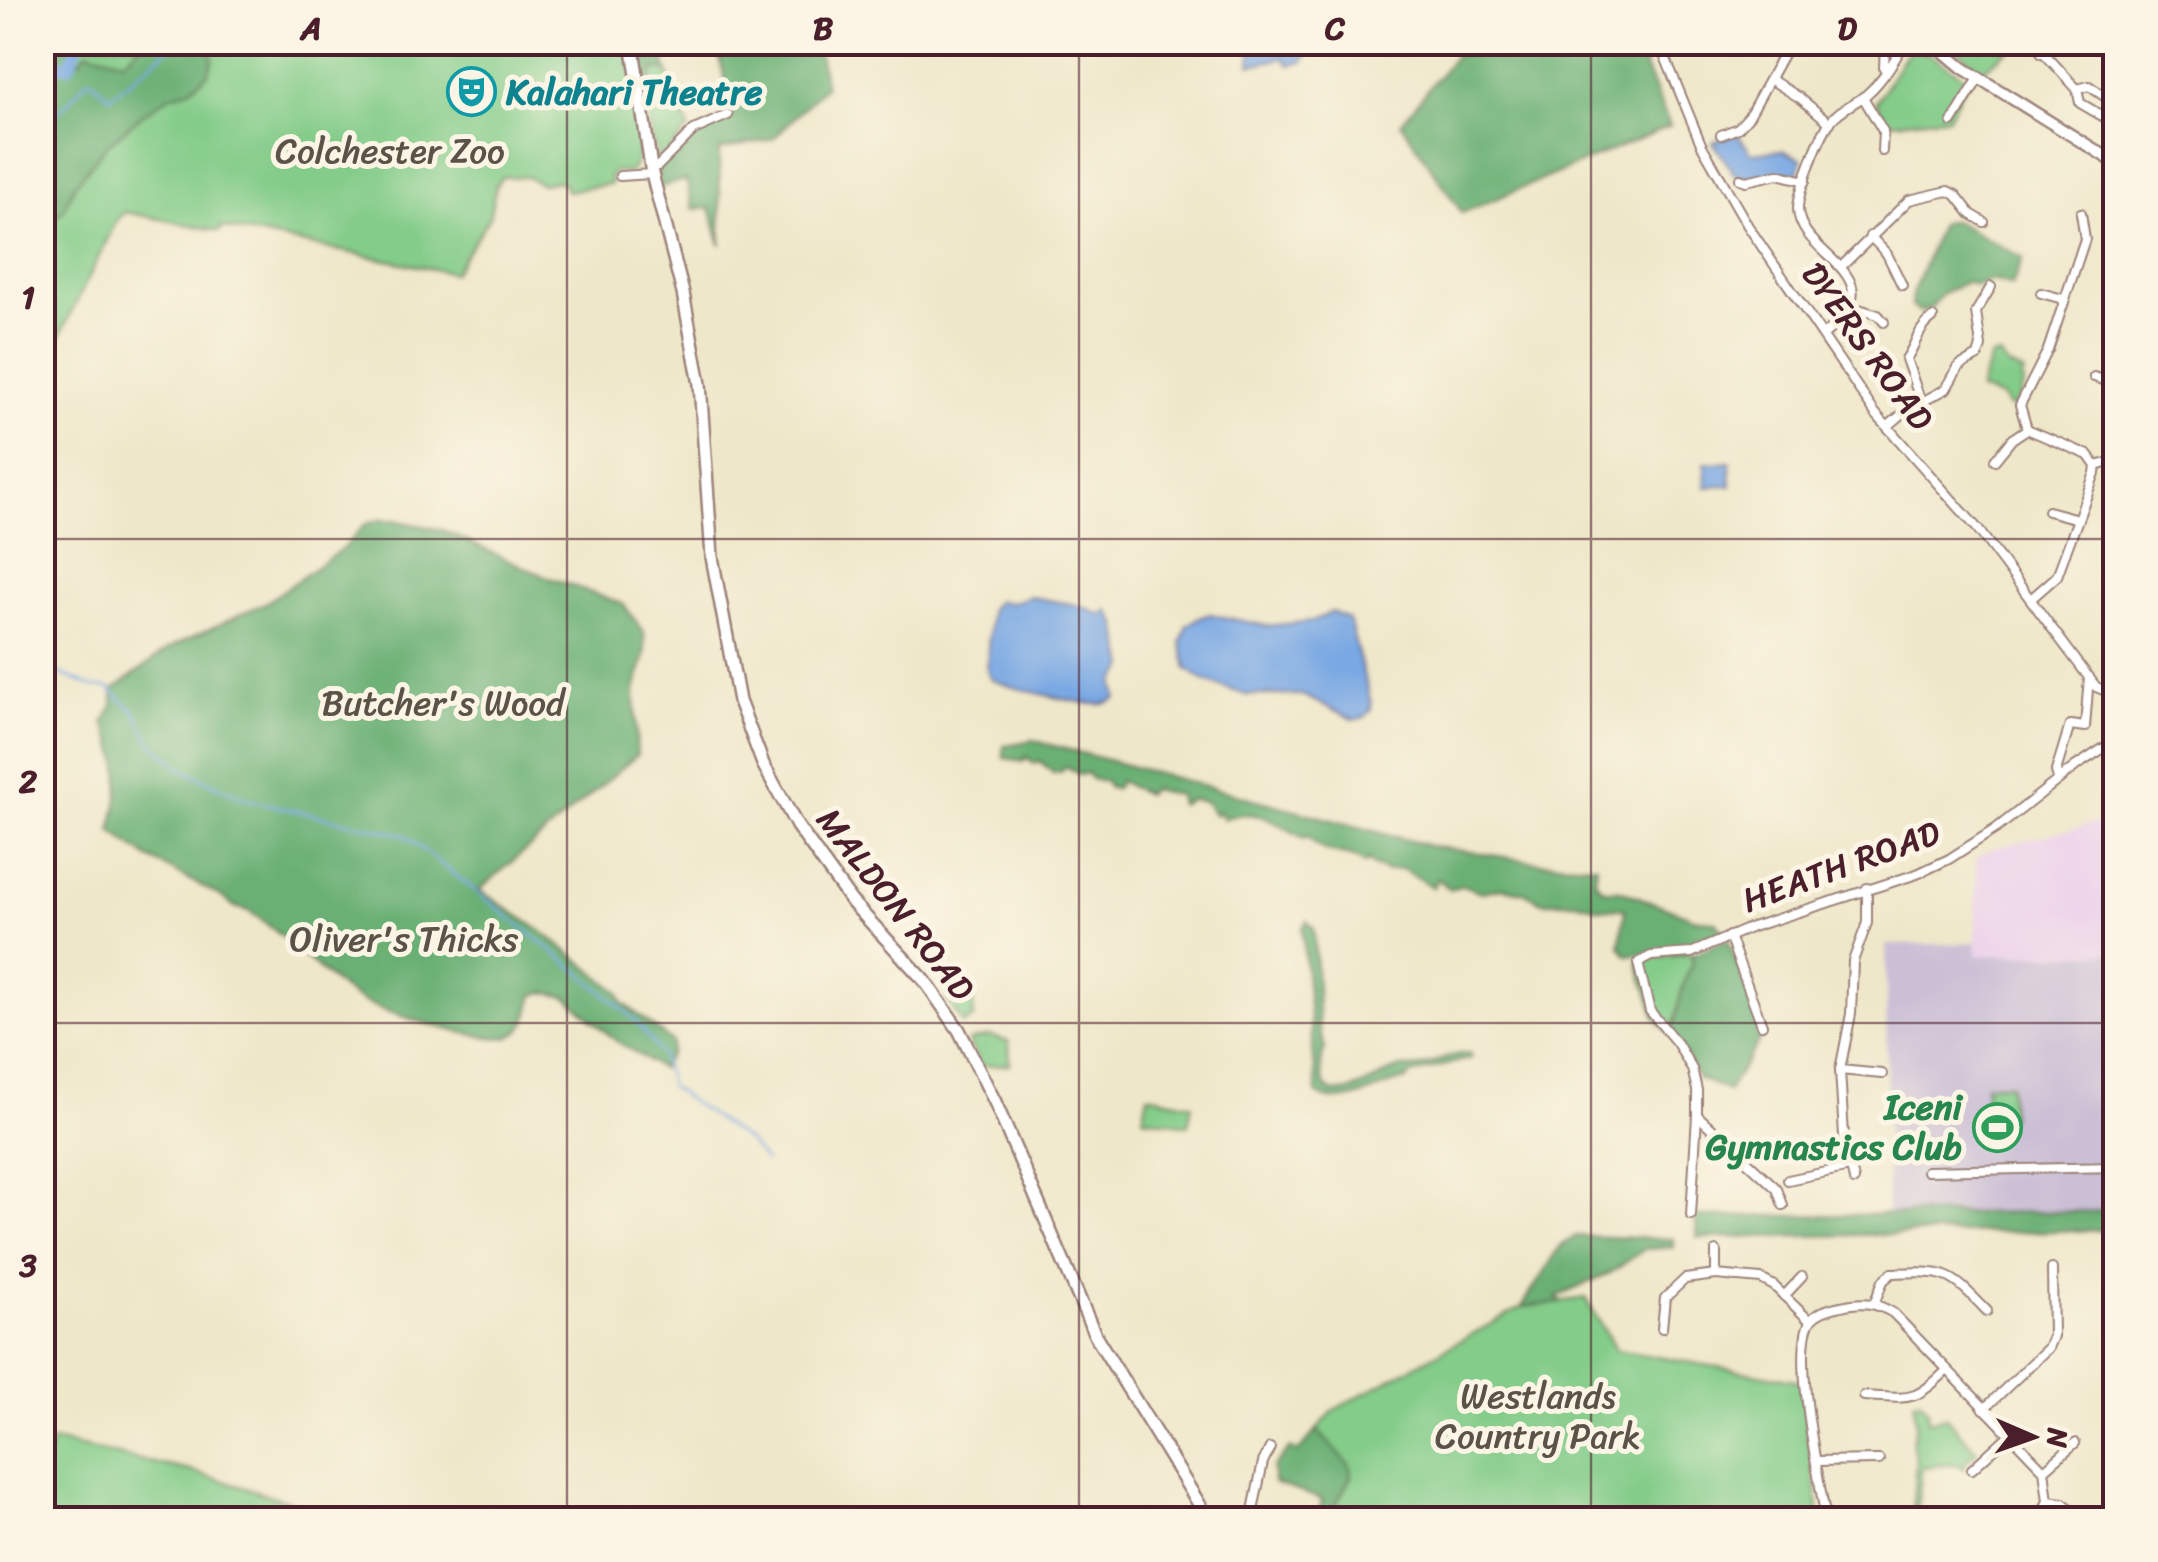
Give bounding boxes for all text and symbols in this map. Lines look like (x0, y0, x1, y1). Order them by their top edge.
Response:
text: A (299, 0, 322, 57)
text: B (813, 0, 833, 57)
text: C (1324, 0, 1346, 57)
text: D (1837, 0, 1857, 57)
place label: Kalahari Theatre (505, 61, 762, 123)
theatre icon: Kalahari Theatre (445, 66, 497, 118)
park label: Colchester Zoo (275, 120, 505, 182)
street label: DYERS ROAD (1785, 248, 1951, 444)
text: 1 (21, 269, 35, 326)
park label: Butcher's Wood (321, 672, 567, 734)
text: 2 (19, 753, 38, 810)
street label: MALDON ROAD (800, 793, 992, 1015)
street label: HEATH ROAD (1733, 801, 1949, 931)
park label: Oliver's Thicks (290, 908, 518, 970)
place label: Iceni Gymnastics Club (1706, 1076, 1964, 1178)
sports icon: Iceni Gymnastics Club (1971, 1101, 2023, 1153)
text: 3 (18, 1237, 37, 1294)
park label: Westlands Country Park (1435, 1365, 1641, 1467)
north arrow (1983, 1387, 2083, 1487)
text: N (2033, 1426, 2082, 1449)

